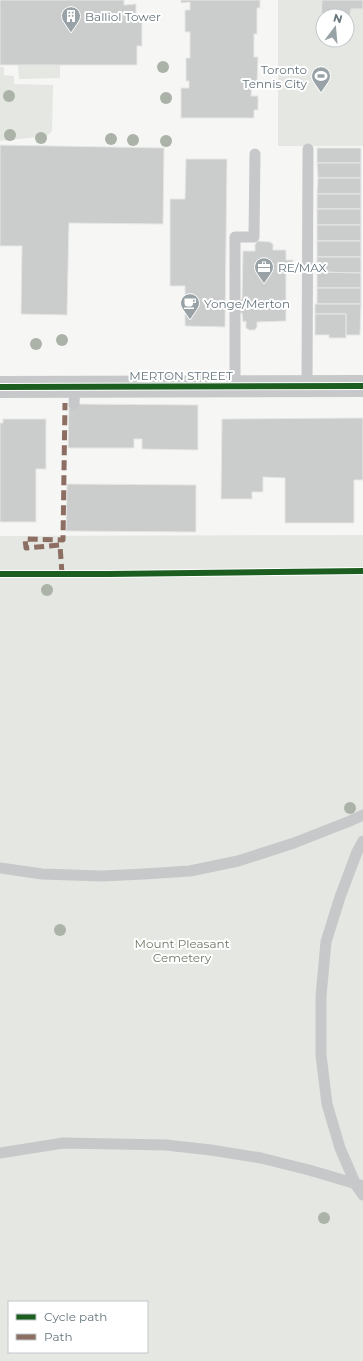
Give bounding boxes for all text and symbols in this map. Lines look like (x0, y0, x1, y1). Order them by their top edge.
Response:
building icon: Balliol Tower (60, 5, 82, 33)
north arrow (315, 8, 355, 48)
place label: Balliol Tower (85, 9, 161, 24)
text: N (332, 10, 344, 26)
place label: Toronto Tennis City (242, 62, 307, 91)
sports icon: Toronto Tennis City (310, 65, 332, 93)
office icon: RE/MAX (253, 256, 275, 284)
place label: RE/MAX (278, 260, 326, 275)
cafe icon: Yonge/Merton (179, 292, 201, 320)
place label: Yonge/Merton (204, 296, 290, 311)
street label: MERTON STREET (129, 368, 233, 383)
park label: Mount Pleasant Cemetery (134, 936, 230, 965)
legend (8, 1301, 148, 1353)
text: Cycle path (44, 1309, 107, 1324)
text: Path (44, 1329, 73, 1344)

